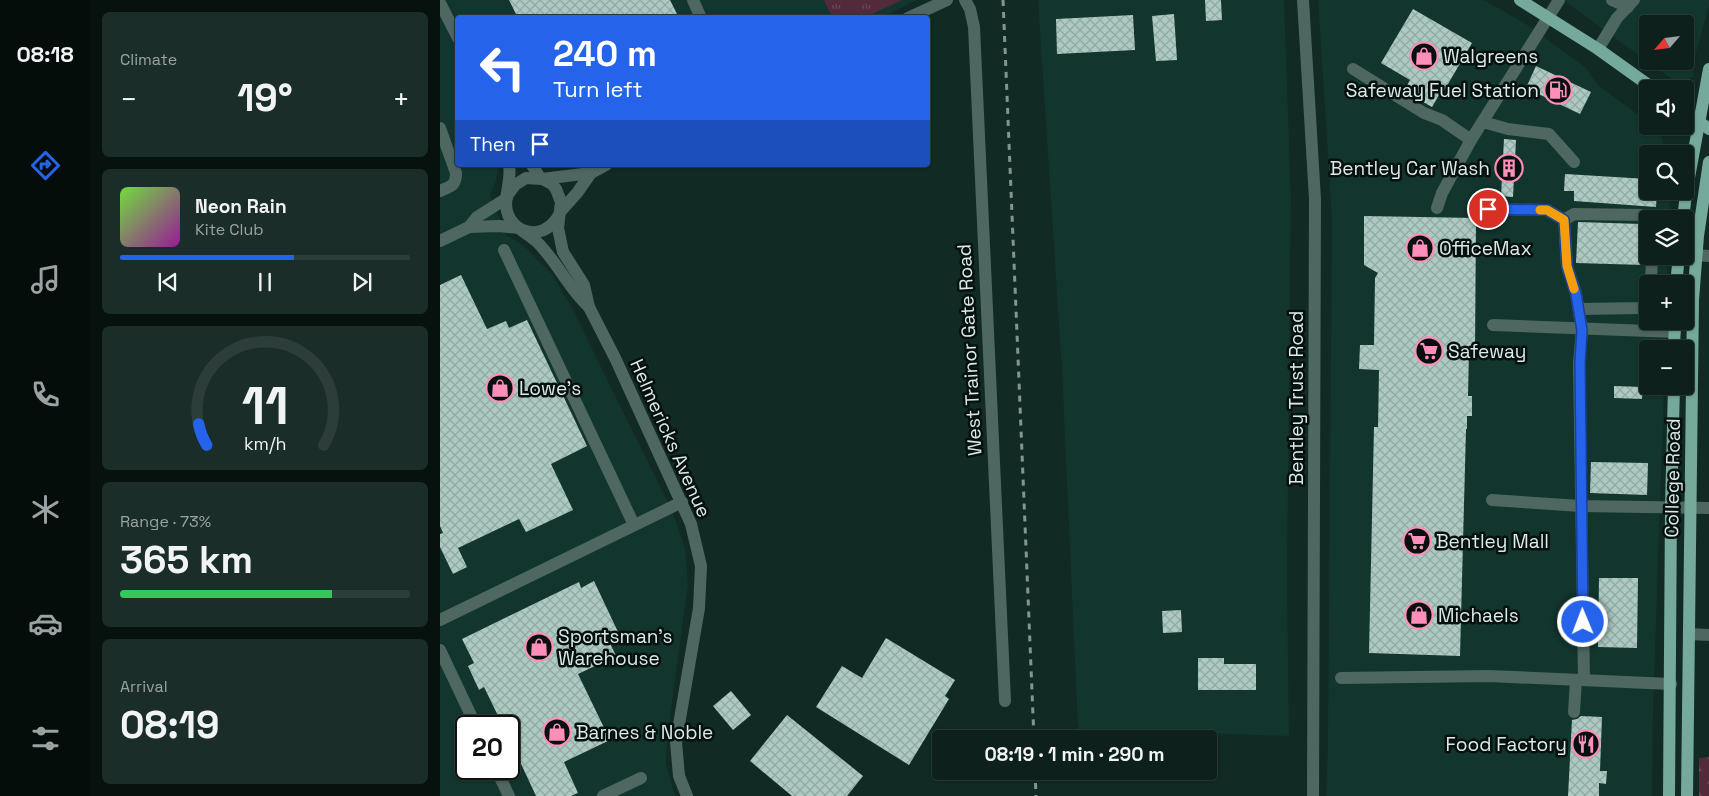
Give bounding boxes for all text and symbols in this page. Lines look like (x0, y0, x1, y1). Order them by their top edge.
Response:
north arrow (1639, 15, 1694, 70)
map controls (1639, 15, 1694, 395)
text: 240 m (553, 32, 657, 76)
icon: left (470, 35, 535, 100)
text: 08:18 (16, 40, 74, 68)
shop icon: Walgreens (1409, 41, 1439, 71)
place label: Walgreens (1443, 44, 1538, 69)
text: Climate (120, 49, 177, 70)
text: 19° (237, 74, 293, 122)
text: Turn left (553, 75, 643, 103)
fuel station icon: Safeway Fuel Station (1543, 75, 1573, 105)
place label: Safeway Fuel Station (1346, 78, 1539, 103)
button: sound (1639, 80, 1694, 135)
text: − (120, 81, 137, 117)
text: + (393, 81, 410, 117)
icon: arrive (526, 130, 554, 158)
text: Then (470, 132, 516, 157)
button: search (1639, 145, 1694, 200)
icon: directions (28, 148, 63, 183)
building icon: Bentley Car Wash (1494, 153, 1524, 183)
place label: Bentley Car Wash (1330, 156, 1490, 181)
pin (1467, 188, 1509, 230)
text: Neon Rain (195, 194, 287, 219)
icon: arrive (1474, 195, 1502, 223)
button: layers (1639, 210, 1694, 265)
text: Kite Club (195, 219, 264, 240)
shop icon: OfficeMax (1405, 233, 1435, 263)
place label: OfficeMax (1439, 236, 1532, 261)
street label: West Trainor Gate Road (951, 243, 988, 457)
icon: music (28, 262, 63, 297)
icon: previous (154, 268, 182, 296)
icon: pause (251, 268, 279, 296)
icon: next (348, 268, 376, 296)
button: + (1639, 275, 1694, 330)
street label: Bentley Trust Road (1284, 311, 1309, 485)
supermarket icon: Safeway (1414, 336, 1444, 366)
place label: Safeway (1448, 339, 1526, 364)
button: − (1639, 340, 1694, 395)
street label: Helmericks Avenue (624, 355, 717, 521)
text: 11 (241, 373, 289, 439)
shop icon: Lowe's (485, 373, 515, 403)
place label: Lowe's (519, 376, 581, 401)
icon: phone (28, 377, 63, 412)
street label: College Road (1659, 418, 1686, 538)
text: km/h (244, 432, 286, 455)
icon: climate (28, 492, 63, 527)
text: Range · 73% (120, 511, 211, 532)
supermarket icon: Bentley Mall (1402, 526, 1432, 556)
place label: Bentley Mall (1436, 529, 1549, 554)
text: 365 km (120, 536, 253, 584)
position arrow (1556, 595, 1608, 647)
shop icon: Michaels (1404, 600, 1434, 630)
place label: Michaels (1438, 603, 1519, 628)
icon: car (28, 606, 63, 641)
place label: Sportsman's Warehouse (558, 624, 673, 671)
shop icon: Sportsman's Warehouse (524, 632, 554, 662)
text: Arrival (120, 676, 168, 697)
text: 08:19 (120, 701, 219, 749)
speed limit sign: 20 (455, 715, 520, 780)
shop icon: Barnes & Noble (542, 717, 572, 747)
place label: Barnes & Noble (576, 720, 713, 745)
icon: filters (28, 721, 63, 756)
restaurant icon: Food Factory (1571, 729, 1601, 759)
place label: Food Factory (1446, 732, 1567, 757)
text: 08:19 · 1 min · 290 m (984, 742, 1165, 767)

